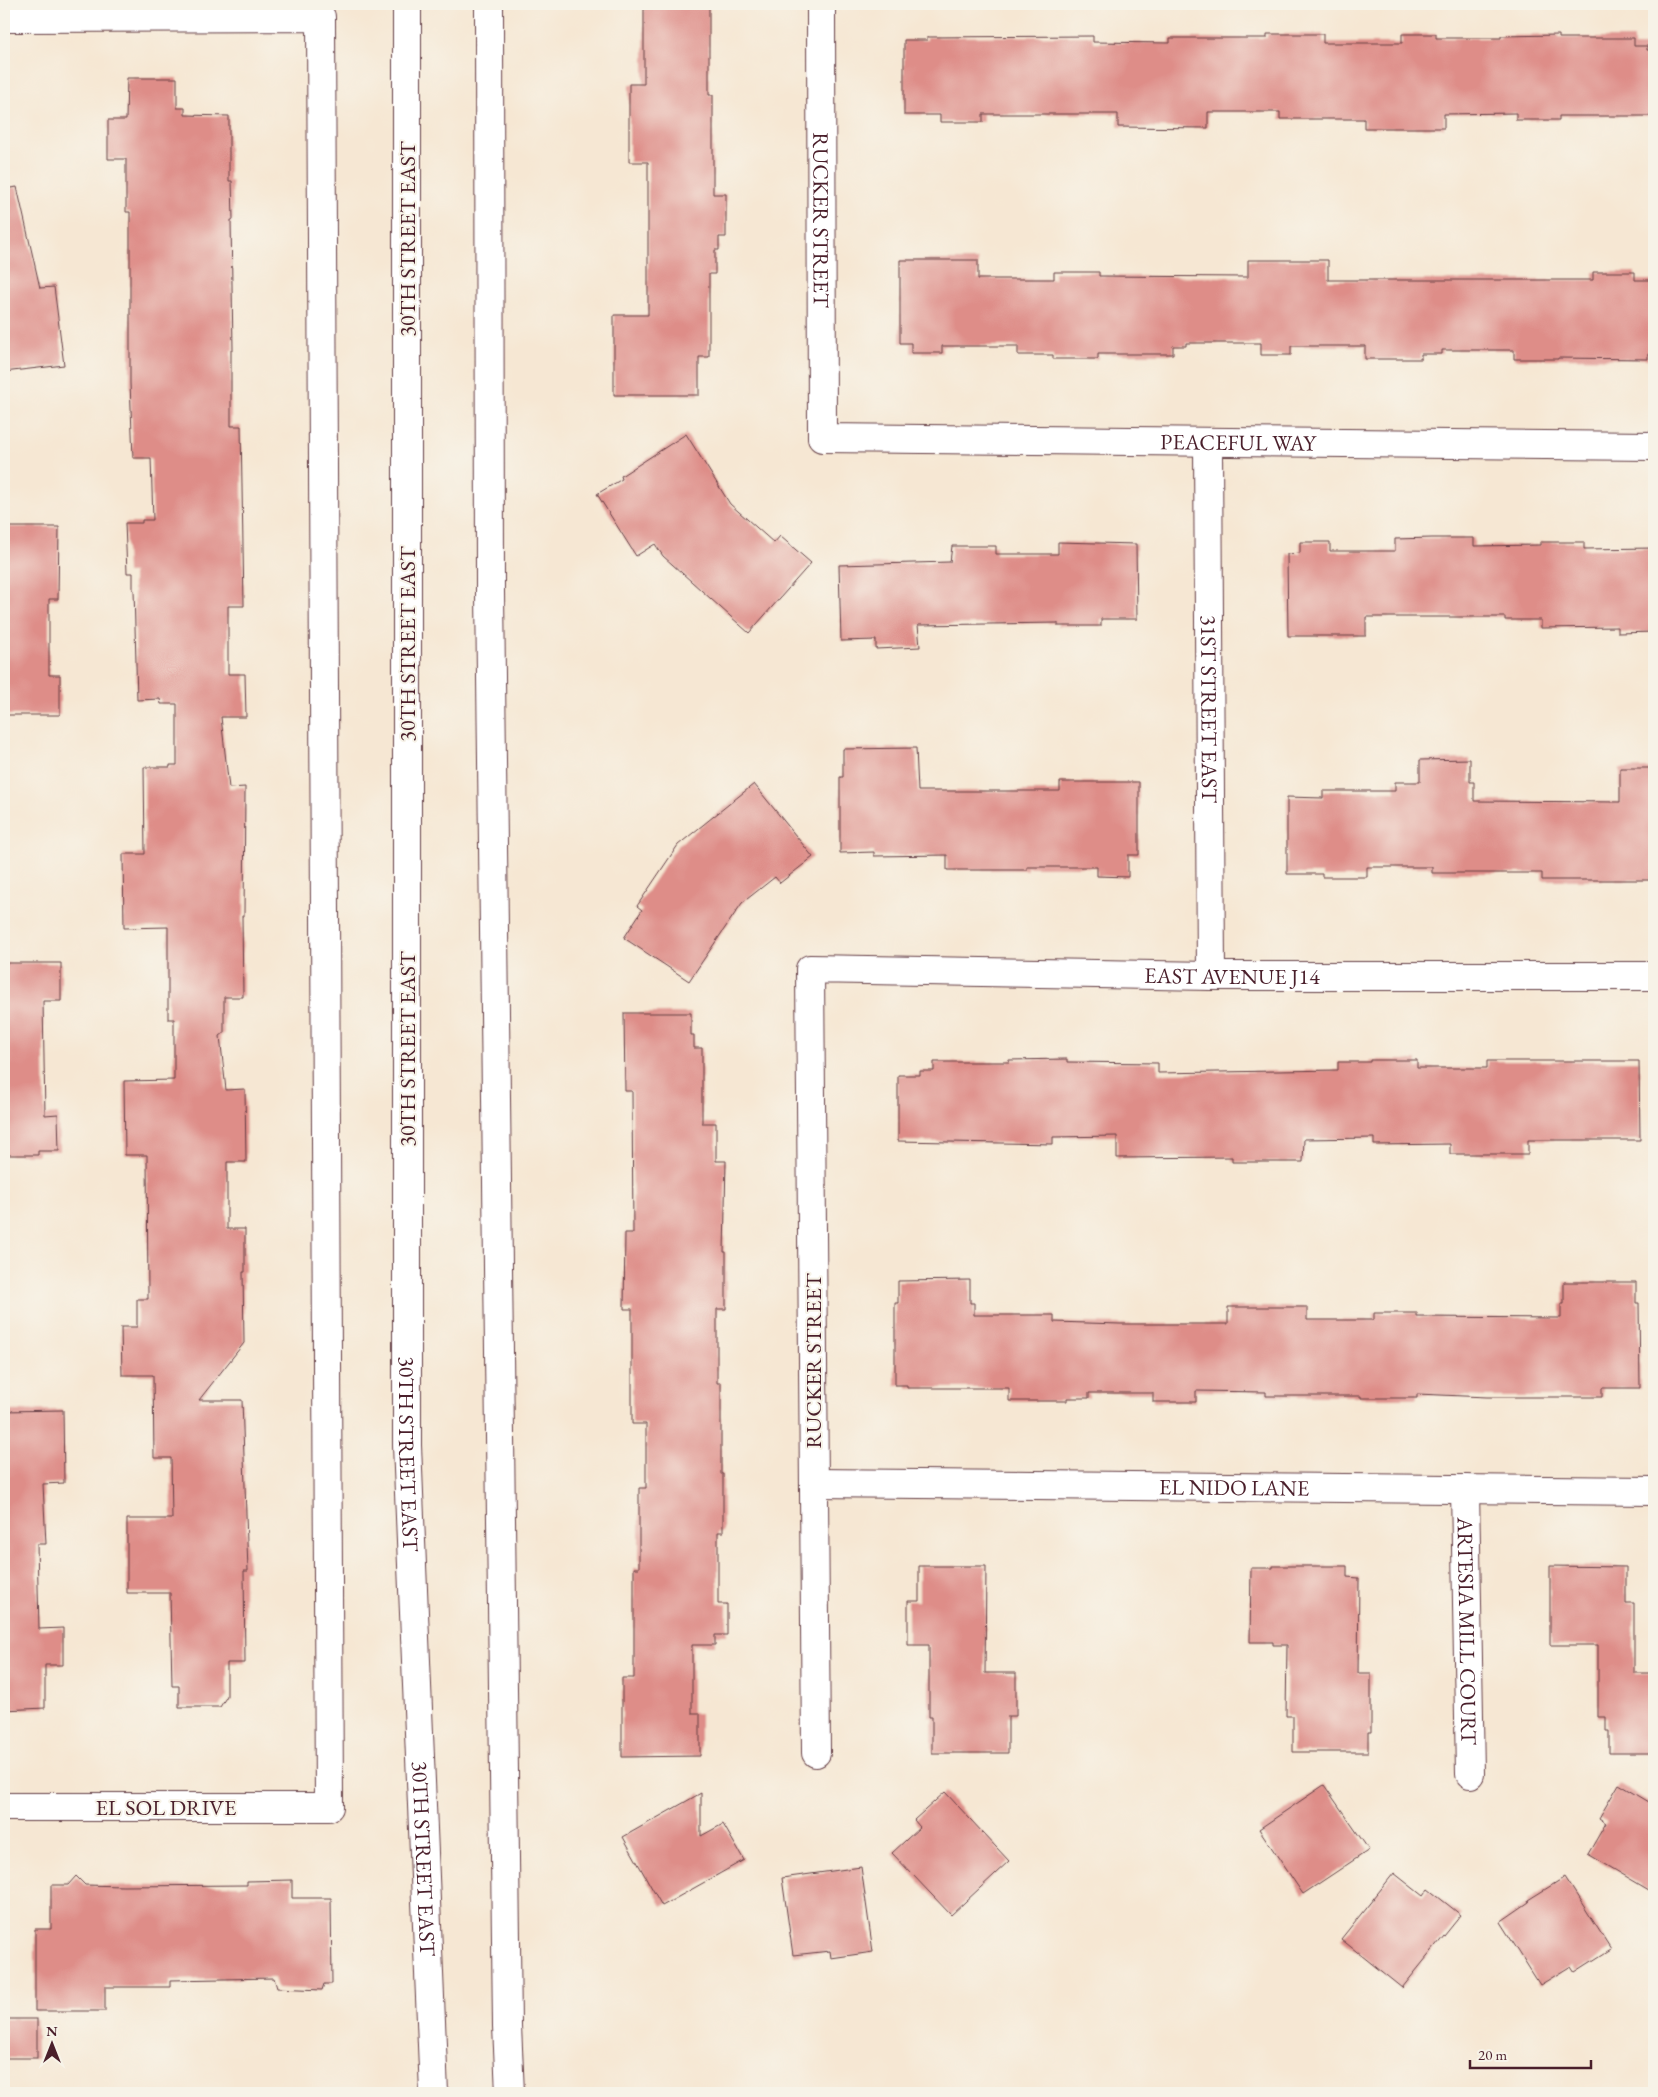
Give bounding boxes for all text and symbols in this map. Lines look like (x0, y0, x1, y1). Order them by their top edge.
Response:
street label: RUCKER STREET (806, 132, 836, 308)
street label: 30TH STREET EAST (393, 141, 422, 337)
street label: PEACEFUL WAY (1160, 427, 1317, 458)
street label: 30TH STREET EAST (393, 546, 422, 742)
street label: 31ST STREET EAST (1194, 615, 1224, 803)
street label: 30TH STREET EAST (393, 951, 422, 1147)
street label: EAST AVENUE J14 (1144, 961, 1320, 991)
street label: RUCKER STREET (799, 1273, 828, 1449)
street label: 30TH STREET EAST (392, 1356, 425, 1552)
street label: EL NIDO LANE (1159, 1472, 1309, 1503)
street label: ARTESIA MILL COURT (1450, 1516, 1483, 1745)
street label: 30TH STREET EAST (405, 1760, 442, 1957)
street label: EL SOL DRIVE (96, 1793, 236, 1822)
north arrow (28, 2020, 78, 2070)
text: N (46, 2022, 58, 2040)
scale bar (1470, 2037, 1592, 2069)
text: 20 m (1478, 2045, 1507, 2064)

